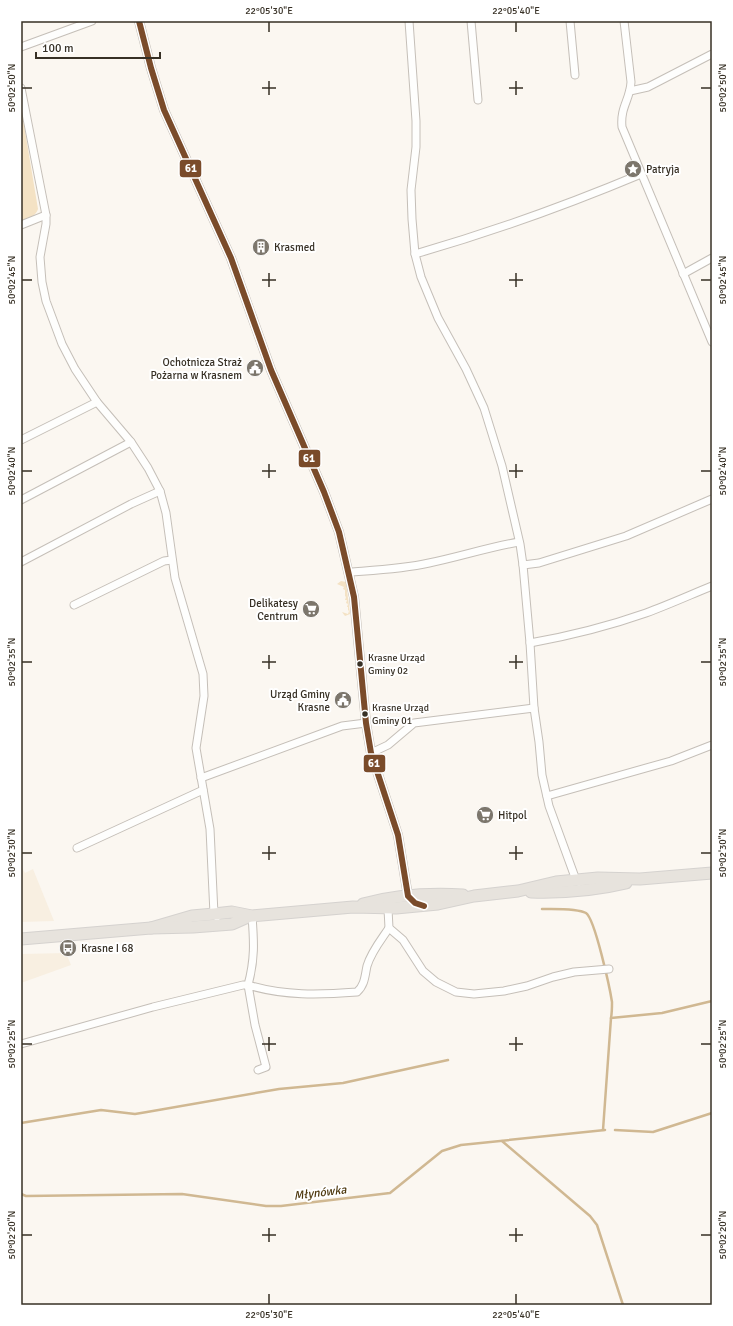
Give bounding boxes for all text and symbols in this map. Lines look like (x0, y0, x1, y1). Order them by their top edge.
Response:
text: 22°05'30"E (245, 5, 293, 17)
text: 22°05'40"E (492, 5, 540, 17)
scale bar (36, 34, 160, 60)
text: 100 m (42, 41, 74, 56)
text: 50°02'50"N (6, 64, 18, 112)
text: 50°02'50"N (717, 64, 729, 112)
line badge: 61 (179, 159, 202, 178)
place icon: Patryja (623, 159, 643, 179)
text: 61 (185, 162, 197, 175)
place label: Patryja (646, 163, 680, 176)
building icon: Krasmed (251, 237, 271, 257)
place label: Krasmed (274, 241, 315, 254)
text: 50°02'45"N (6, 256, 18, 304)
text: 50°02'45"N (717, 256, 729, 304)
place label: Ochotnicza Straż Pożarna w Krasnem (150, 356, 242, 382)
public building icon: Ochotnicza Straż Pożarna w Krasnem (245, 358, 265, 378)
text: 50°02'40"N (6, 447, 18, 495)
text: 50°02'40"N (717, 447, 729, 495)
line badge: 61 (298, 449, 321, 468)
text: 61 (303, 452, 315, 465)
place label: Delikatesy Centrum (249, 597, 299, 623)
supermarket icon: Delikatesy Centrum (301, 599, 321, 619)
text: 50°02'35"N (6, 638, 18, 686)
text: 50°02'35"N (717, 638, 729, 686)
place label: Krasne Urząd Gminy 02 (368, 652, 425, 677)
marker: Krasne Urząd Gminy 02 (355, 659, 365, 669)
place label: Urząd Gminy Krasne (270, 688, 331, 714)
public building icon: Urząd Gminy Krasne (333, 690, 353, 710)
place label: Krasne Urząd Gminy 01 (372, 702, 429, 727)
marker: Krasne Urząd Gminy 01 (360, 709, 370, 719)
line badge: 61 (363, 754, 386, 773)
text: 61 (368, 757, 380, 770)
supermarket icon: Hitpol (475, 805, 495, 825)
place label: Hitpol (498, 809, 527, 822)
text: 50°02'30"N (6, 829, 18, 877)
text: 50°02'30"N (717, 829, 729, 877)
bus stop icon: Krasne I 68 (58, 938, 78, 958)
place label: Krasne I 68 (81, 942, 133, 955)
text: 50°02'25"N (6, 1020, 18, 1068)
text: 50°02'25"N (717, 1020, 729, 1068)
water label: Młynówka (293, 1182, 348, 1204)
text: 50°02'20"N (6, 1211, 18, 1259)
text: 50°02'20"N (717, 1211, 729, 1259)
text: 22°05'30"E (245, 1309, 293, 1321)
text: 22°05'40"E (492, 1309, 540, 1321)

